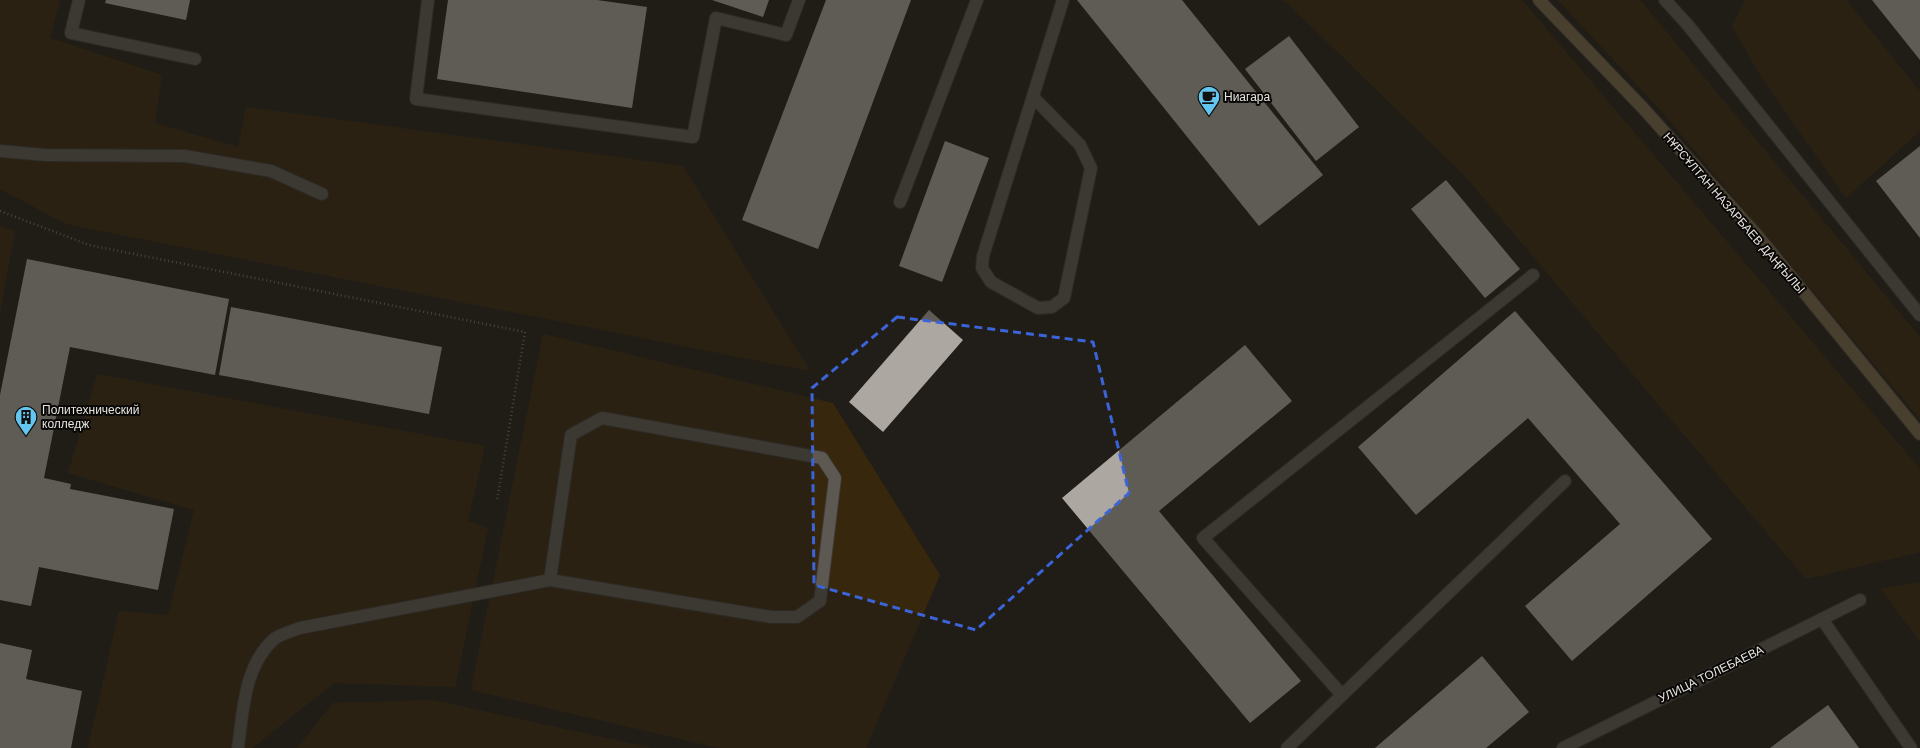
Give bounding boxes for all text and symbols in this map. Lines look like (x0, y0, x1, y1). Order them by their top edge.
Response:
cafe icon: Ниагара (1196, 84, 1222, 117)
place label: Ниагара (1224, 90, 1271, 104)
street label: НҰРСҰЛТАН НАЗАРБАЕВ ДАҢҒЫЛЫ (1660, 130, 1808, 296)
place label: Политехнический колледж (42, 403, 139, 431)
building icon: Политехнический колледж (13, 404, 39, 437)
street label: УЛИЦА ТОЛЕБАЕВА (1656, 642, 1766, 706)

